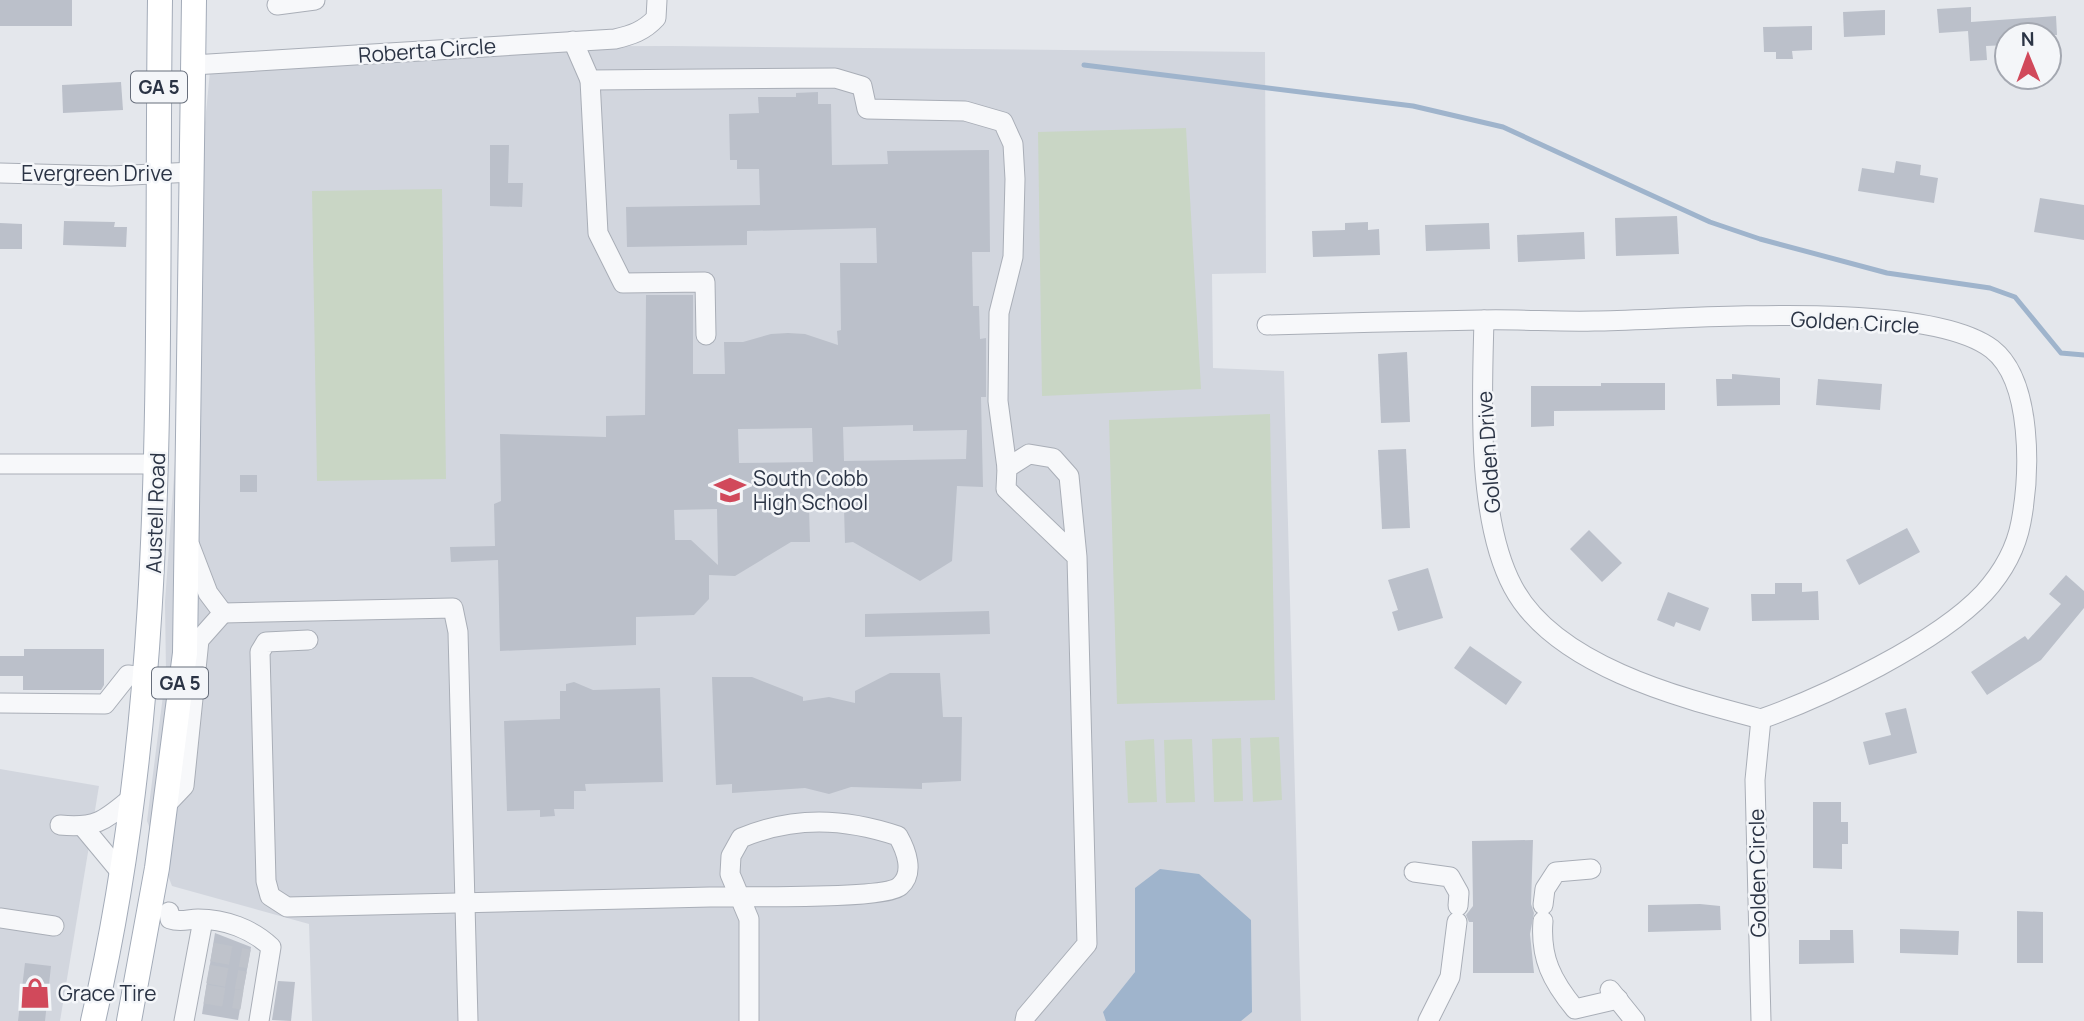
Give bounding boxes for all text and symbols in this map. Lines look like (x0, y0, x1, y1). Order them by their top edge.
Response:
north arrow (1993, 21, 2063, 91)
text: N (2021, 26, 2035, 52)
street label: Roberta Circle (357, 31, 497, 69)
road number: GA 5 (131, 72, 187, 102)
street label: Evergreen Drive (21, 159, 173, 187)
street label: Golden Circle (1790, 305, 1920, 339)
street label: Golden Drive (1470, 390, 1506, 514)
street label: Austell Road (139, 452, 171, 574)
place label: South Cobb High School (753, 464, 868, 516)
school or university icon: South Cobb High School (713, 473, 747, 507)
road number: GA 5 (152, 668, 208, 698)
street label: Golden Circle (1742, 808, 1772, 938)
shop icon: Grace Tire (18, 976, 52, 1010)
place label: Grace Tire (58, 979, 156, 1007)

